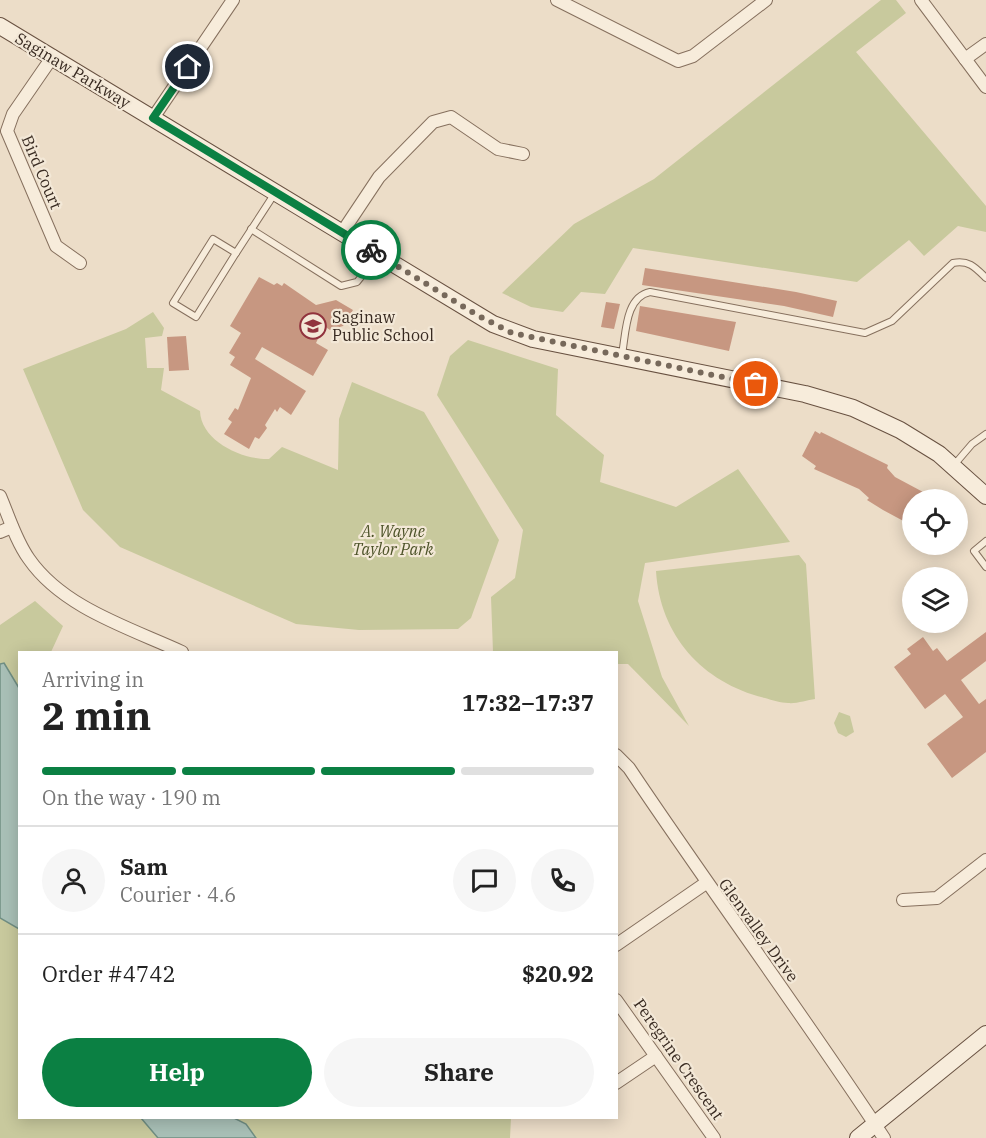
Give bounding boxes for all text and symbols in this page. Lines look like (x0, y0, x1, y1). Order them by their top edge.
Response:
street label: Saginaw Parkway (12, 28, 135, 113)
pin (162, 41, 213, 92)
icon: home (171, 50, 204, 83)
street label: Bird Court (17, 132, 67, 212)
courier (341, 220, 401, 280)
icon: bike (355, 234, 388, 267)
place label: Saginaw Public School (332, 307, 434, 345)
school or university icon: Saginaw Public School (298, 311, 328, 341)
pin (730, 358, 781, 409)
icon: bag (739, 367, 772, 400)
map controls (902, 489, 968, 633)
button: locate (902, 489, 968, 555)
park label: A. Wayne Taylor Park (352, 521, 434, 559)
button: layers (902, 567, 968, 633)
text: Arriving in (42, 666, 144, 693)
text: 17:32–17:37 (462, 688, 594, 717)
text: 2 min (42, 690, 151, 741)
text: On the way · 190 m (42, 784, 221, 811)
button: person (42, 849, 105, 912)
button: chat (453, 849, 516, 912)
button: phone (531, 849, 594, 912)
text: Sam (120, 852, 168, 881)
street label: Glenvalley Drive (715, 874, 803, 986)
text: Courier · 4.6 (120, 881, 236, 908)
text: Order #4742 (42, 959, 176, 988)
text: $20.92 (522, 959, 594, 988)
street label: Peregrine Crescent (630, 995, 729, 1124)
button: Help (42, 1038, 312, 1107)
button: Share (324, 1038, 594, 1107)

